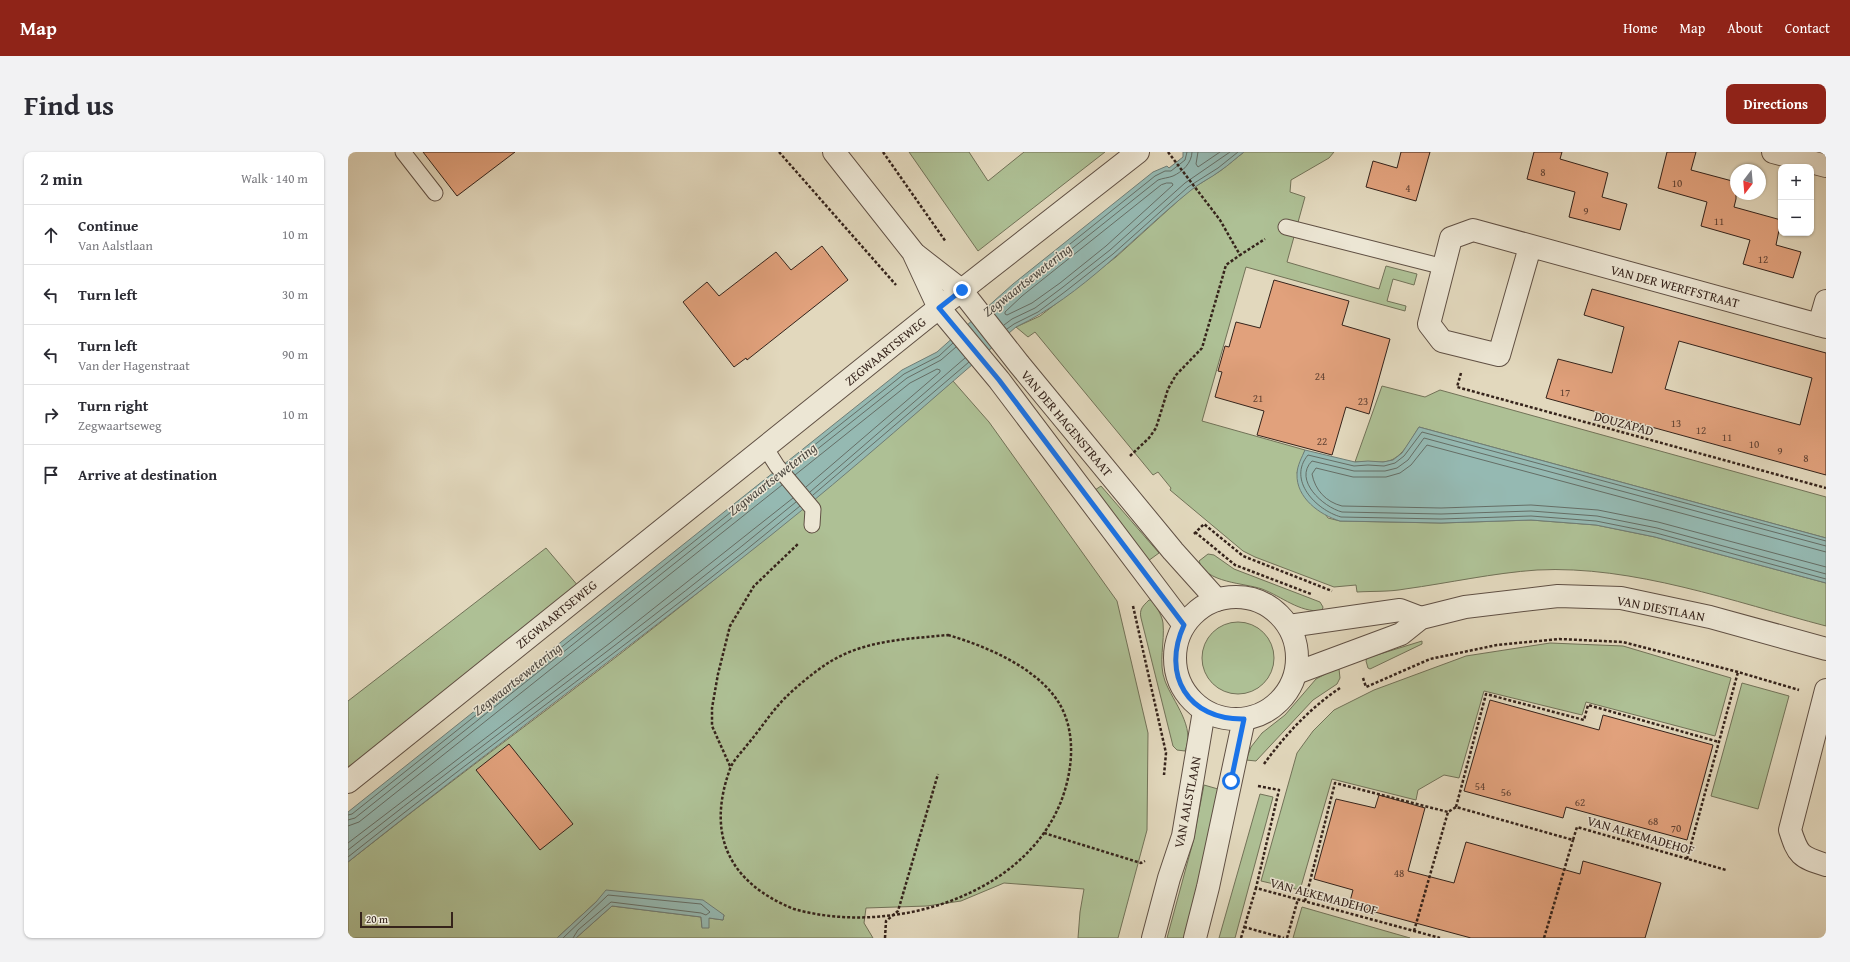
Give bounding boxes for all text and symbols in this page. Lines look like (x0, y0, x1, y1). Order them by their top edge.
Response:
text: Map (20, 14, 57, 42)
text: Home (1623, 18, 1658, 38)
text: Map (1680, 18, 1705, 38)
text: About (1727, 18, 1763, 38)
text: Contact (1785, 18, 1830, 38)
text: Find us (24, 84, 114, 125)
button: Directions (1726, 84, 1826, 124)
house number: 8 (1540, 164, 1546, 180)
north arrow (1730, 164, 1766, 200)
map controls (1778, 164, 1814, 236)
button: + (1778, 164, 1814, 200)
text: 2 min (40, 166, 82, 191)
text: Walk · 140 m (241, 169, 308, 188)
house number: 10 (1672, 175, 1682, 191)
house number: 4 (1405, 180, 1411, 196)
button: − (1778, 200, 1814, 236)
house number: 9 (1583, 203, 1589, 219)
house number: 11 (1714, 213, 1724, 229)
text: Continue (78, 215, 139, 236)
icon: ahead (40, 224, 62, 246)
text: 10 m (282, 225, 308, 244)
text: Van Aalstlaan (78, 236, 153, 255)
water label: Zegwaartsewetering (978, 238, 1076, 321)
house number: 12 (1758, 251, 1768, 267)
street label: VAN DER WERFFSTRAAT (1608, 260, 1742, 313)
route end (953, 281, 971, 299)
icon: left (40, 284, 62, 306)
text: Turn left (78, 284, 137, 305)
text: 30 m (282, 285, 308, 304)
street label: ZEGWAARTSEWEG (841, 312, 930, 390)
text: Turn left (78, 335, 137, 356)
icon: left (40, 344, 62, 366)
text: 90 m (282, 345, 308, 364)
text: Van der Hagenstraat (78, 356, 190, 375)
street label: VAN DER HAGENSTRAAT (1016, 366, 1117, 481)
house number: 24 (1315, 368, 1325, 384)
house number: 17 (1560, 384, 1570, 400)
house number: 21 (1253, 390, 1263, 406)
house number: 23 (1358, 393, 1368, 409)
text: Turn right (78, 395, 149, 416)
icon: right (40, 404, 62, 426)
text: 10 m (282, 405, 308, 424)
street label: DOUZAPAD (1592, 406, 1656, 441)
house number: 13 (1671, 415, 1681, 431)
text: Zegwaartseweg (78, 416, 162, 435)
house number: 12 (1696, 422, 1706, 438)
house number: 11 (1722, 429, 1732, 445)
house number: 22 (1317, 433, 1327, 449)
house number: 10 (1749, 436, 1759, 452)
water label: Zegwaartsewetering (723, 437, 821, 520)
house number: 9 (1777, 443, 1783, 459)
house number: 8 (1803, 450, 1809, 466)
icon: arrive (40, 464, 62, 486)
text: Arrive at destination (78, 464, 217, 485)
street label: ZEGWAARTSEWEG (512, 575, 601, 653)
street label: VAN DIESTLAAN (1615, 591, 1707, 626)
water label: Zegwaartsewetering (468, 637, 566, 720)
street label: VAN AALSTLAAN (1169, 754, 1206, 849)
route start (1222, 772, 1240, 790)
house number: 54 (1475, 778, 1485, 794)
house number: 56 (1501, 784, 1511, 800)
house number: 62 (1575, 794, 1585, 810)
street label: VAN ALKEMADEHOF (1585, 811, 1697, 860)
house number: 68 (1648, 813, 1658, 829)
house number: 70 (1671, 820, 1681, 836)
house number: 48 (1394, 865, 1404, 881)
street label: VAN ALKEMADEHOF (1268, 873, 1380, 920)
scale bar (360, 910, 453, 929)
text: 20 m (366, 911, 388, 927)

